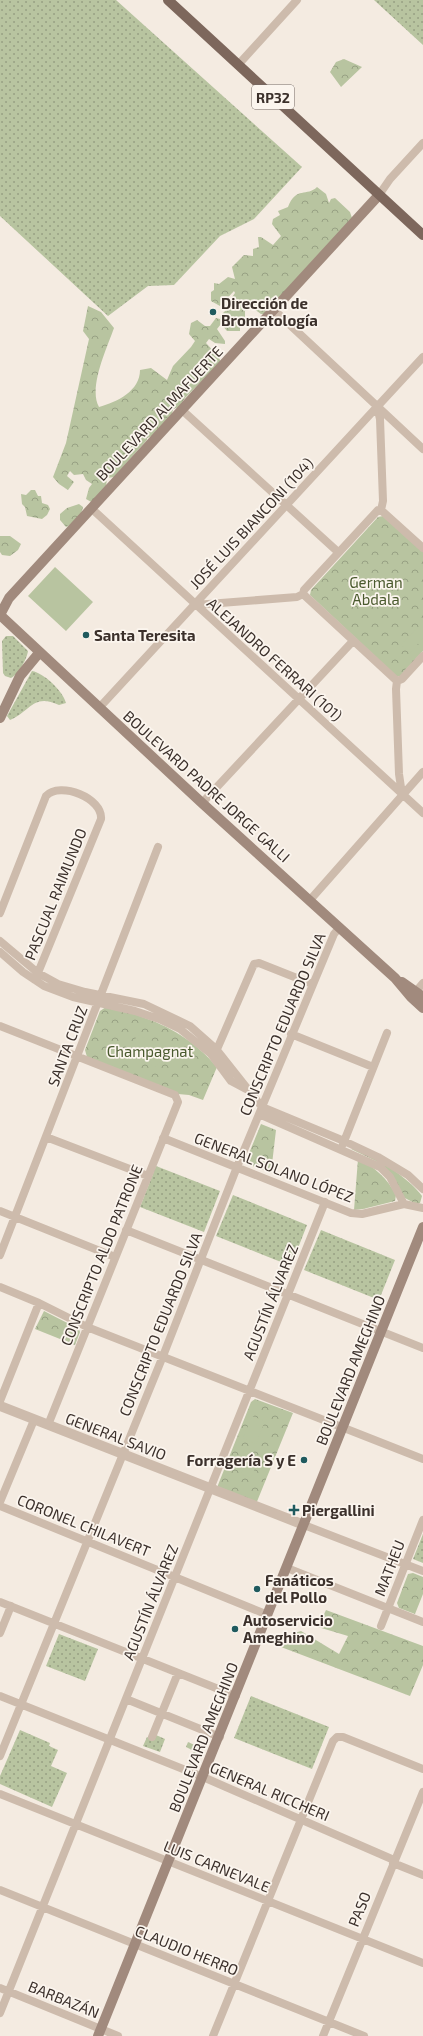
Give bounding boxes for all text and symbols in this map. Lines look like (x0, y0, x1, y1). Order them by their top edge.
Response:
road number: RP32 (252, 85, 294, 109)
place label: Dirección de Bromatología (221, 294, 318, 329)
marker: Dirección de Bromatología (208, 307, 218, 317)
street label: BOULEVARD ALMAFUERTE (92, 342, 226, 484)
street label: JOSÉ LUIS BIANCONI (104) (185, 454, 317, 592)
park label: German Abdala (349, 573, 403, 608)
street label: ALEJANDRO FERRARI (101) (204, 594, 346, 724)
place label: Santa Teresita (94, 626, 196, 644)
marker: Santa Teresita (81, 630, 91, 640)
street label: BOULEVARD PADRE JORGE GALLI (120, 706, 294, 866)
street label: PASCUAL RAIMUNDO (20, 825, 90, 963)
street label: CONSCRIPTO EDUARDO SILVA (235, 929, 329, 1118)
street label: SANTA CRUZ (43, 1003, 91, 1089)
park label: Champagnat (107, 1042, 194, 1060)
street label: GENERAL SOLANO LÓPEZ (192, 1128, 356, 1206)
street label: CONSCRIPTO ALDO PATRONE (56, 1162, 146, 1348)
street label: CONSCRIPTO EDUARDO SILVA (115, 1229, 205, 1419)
street label: AGUSTÍN ÁLVAREZ (239, 1241, 301, 1363)
street label: BOULEVARD AMEGHINO (312, 1292, 388, 1448)
street label: GENERAL SAVIO (63, 1409, 169, 1463)
place label: Forragería S y E (187, 1451, 296, 1470)
marker: Forragería S y E (299, 1455, 309, 1465)
street label: CORONEL CHILAVERT (15, 1490, 153, 1560)
place label: Piergallini (302, 1501, 375, 1519)
marker: Piergallini (289, 1505, 299, 1515)
street label: MATHEU (370, 1537, 408, 1599)
street label: AGUSTÍN ÁLVAREZ (119, 1541, 181, 1663)
place label: Fanáticos del Pollo (265, 1571, 334, 1606)
marker: Fanáticos del Pollo (252, 1584, 262, 1594)
place label: Autoservicio Ameghino (243, 1611, 333, 1646)
marker: Autoservicio Ameghino (230, 1624, 240, 1634)
street label: BOULEVARD AMEGHINO (165, 1659, 241, 1815)
street label: GENERAL RICCHERI (208, 1758, 332, 1824)
street label: LUIS CARNEVALE (161, 1836, 273, 1896)
street label: PASO (344, 1889, 374, 1929)
street label: CLAUDIO HERRO (133, 1921, 241, 1979)
street label: BARBAZÁN (26, 1977, 102, 2021)

